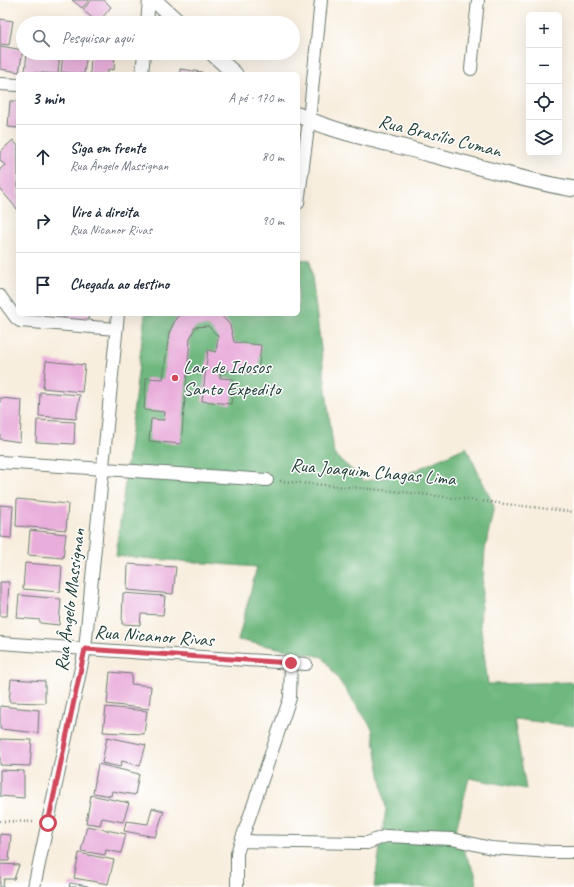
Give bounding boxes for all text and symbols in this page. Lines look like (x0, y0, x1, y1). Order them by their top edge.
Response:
map controls (526, 12, 562, 156)
button: + (526, 12, 562, 48)
search box (16, 16, 300, 60)
icon: search (30, 27, 52, 49)
text: Pesquisar aqui (62, 29, 133, 48)
button: − (526, 48, 562, 84)
button: locate (526, 84, 562, 120)
text: 3 min (32, 88, 65, 109)
text: A pé · 170 m (228, 90, 284, 106)
street label: Rua Brasílio Cuman (376, 109, 505, 163)
button: layers (526, 120, 562, 156)
text: Siga em frente (70, 139, 146, 158)
icon: ahead (32, 146, 54, 168)
text: 80 m (262, 149, 284, 165)
text: Rua Ângelo Massignan (70, 158, 168, 174)
text: Vire à direita (70, 203, 139, 222)
icon: right (32, 210, 54, 232)
text: 90 m (262, 213, 284, 229)
text: Rua Nicanor Rivas (70, 222, 152, 238)
icon: arrive (32, 274, 54, 296)
text: Chegada ao destino (70, 275, 169, 294)
place label: Lar de Idosos Santo Expedito (183, 355, 283, 401)
marker: Lar de Idosos Santo Expedito (170, 373, 180, 383)
street label: Rua Joaquim Chagas Lima (289, 453, 458, 491)
street label: Rua Ângelo Massignan (49, 527, 91, 673)
street label: Rua Nicanor Rivas (94, 620, 216, 652)
route end (282, 654, 300, 672)
route start (39, 814, 57, 832)

